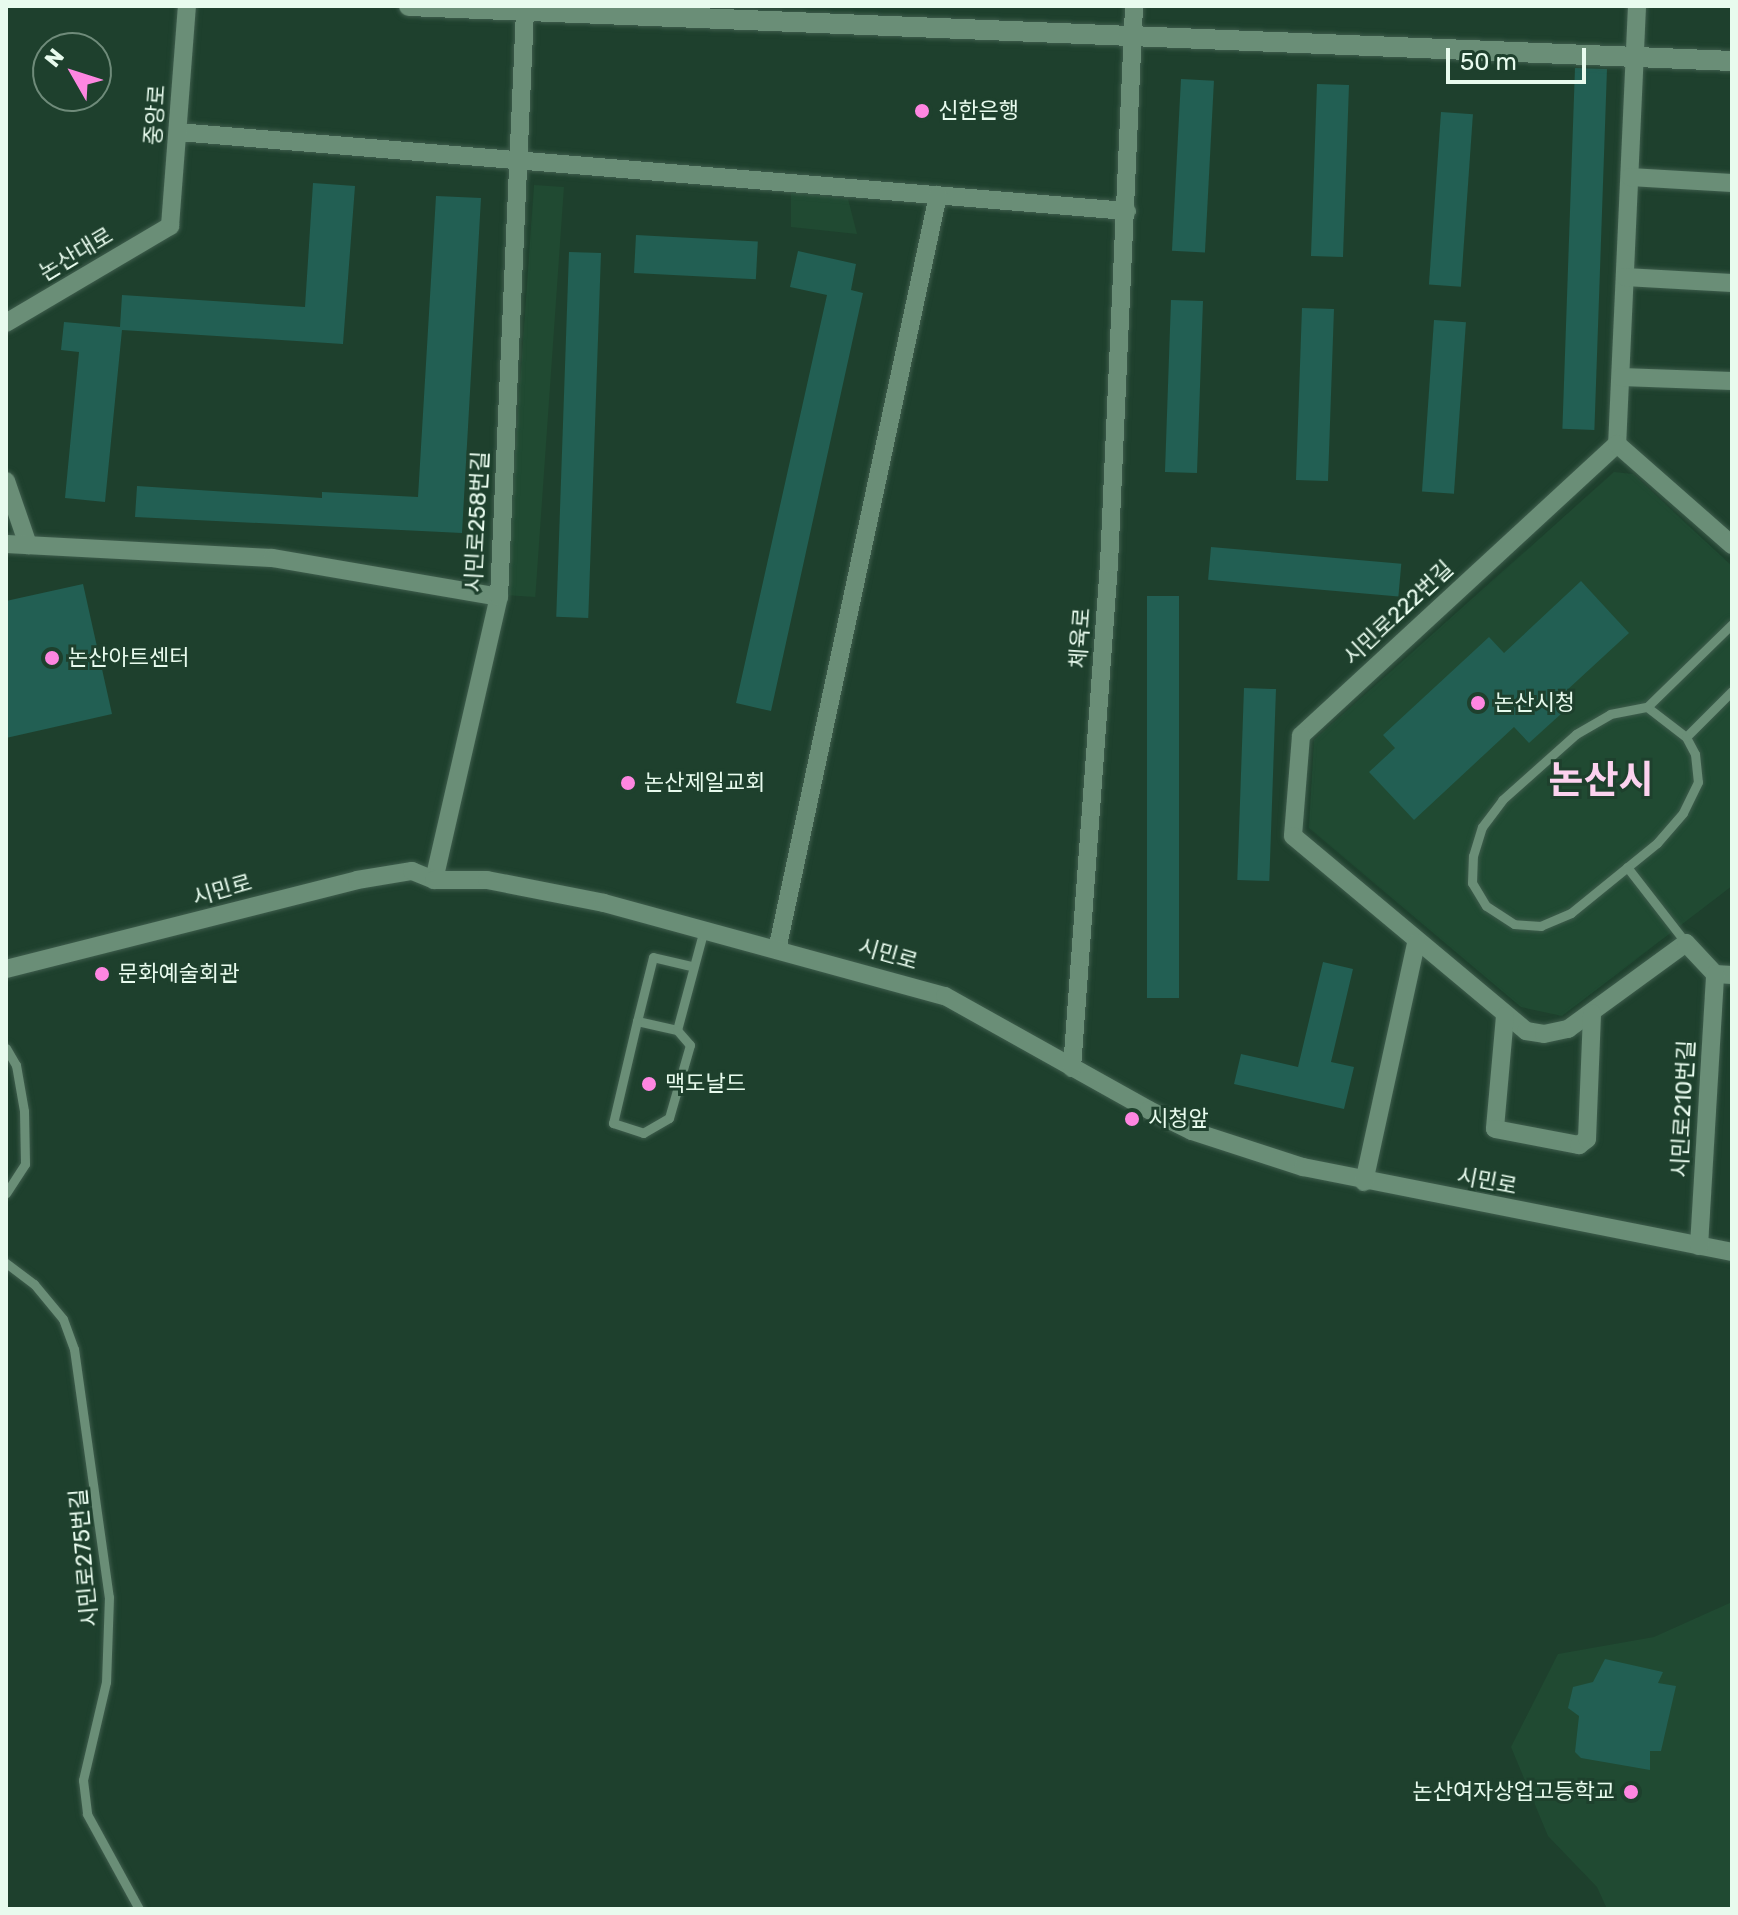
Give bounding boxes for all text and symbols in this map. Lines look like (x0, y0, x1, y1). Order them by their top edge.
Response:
north arrow (32, 32, 112, 112)
scale bar (1450, 32, 1590, 82)
text: N (39, 43, 70, 72)
text: 50 m (1460, 48, 1517, 76)
street label: 중앙로 (140, 84, 170, 146)
place label: 신한은행 (938, 98, 1019, 124)
marker: 신한은행 (913, 102, 931, 120)
street label: 논산대로 (35, 222, 117, 286)
street label: 시민로258번길 (460, 451, 494, 593)
street label: 시민로222번길 (1338, 556, 1458, 670)
street label: 체육로 (1065, 607, 1095, 669)
place label: 논산아트센터 (68, 645, 189, 671)
marker: 논산아트센터 (43, 649, 61, 667)
place label: 논산시청 (1494, 690, 1575, 716)
marker: 논산시청 (1469, 694, 1487, 712)
district label: 논산시 (1549, 758, 1653, 804)
place label: 논산제일교회 (644, 770, 765, 796)
marker: 논산제일교회 (619, 774, 637, 792)
street label: 시민로 (189, 869, 255, 911)
street label: 시민로 (855, 933, 921, 975)
place label: 문화예술회관 (118, 961, 239, 987)
marker: 문화예술회관 (93, 965, 111, 983)
street label: 시민로210번길 (1666, 1040, 1700, 1178)
place label: 맥도날드 (665, 1071, 746, 1097)
marker: 맥도날드 (640, 1075, 658, 1093)
place label: 시청앞 (1148, 1106, 1209, 1132)
marker: 시청앞 (1123, 1110, 1141, 1128)
street label: 시민로 (1455, 1162, 1519, 1200)
street label: 시민로275번길 (65, 1488, 103, 1628)
place label: 논산여자상업고등학교 (1413, 1779, 1615, 1805)
marker: 논산여자상업고등학교 (1622, 1783, 1640, 1801)

